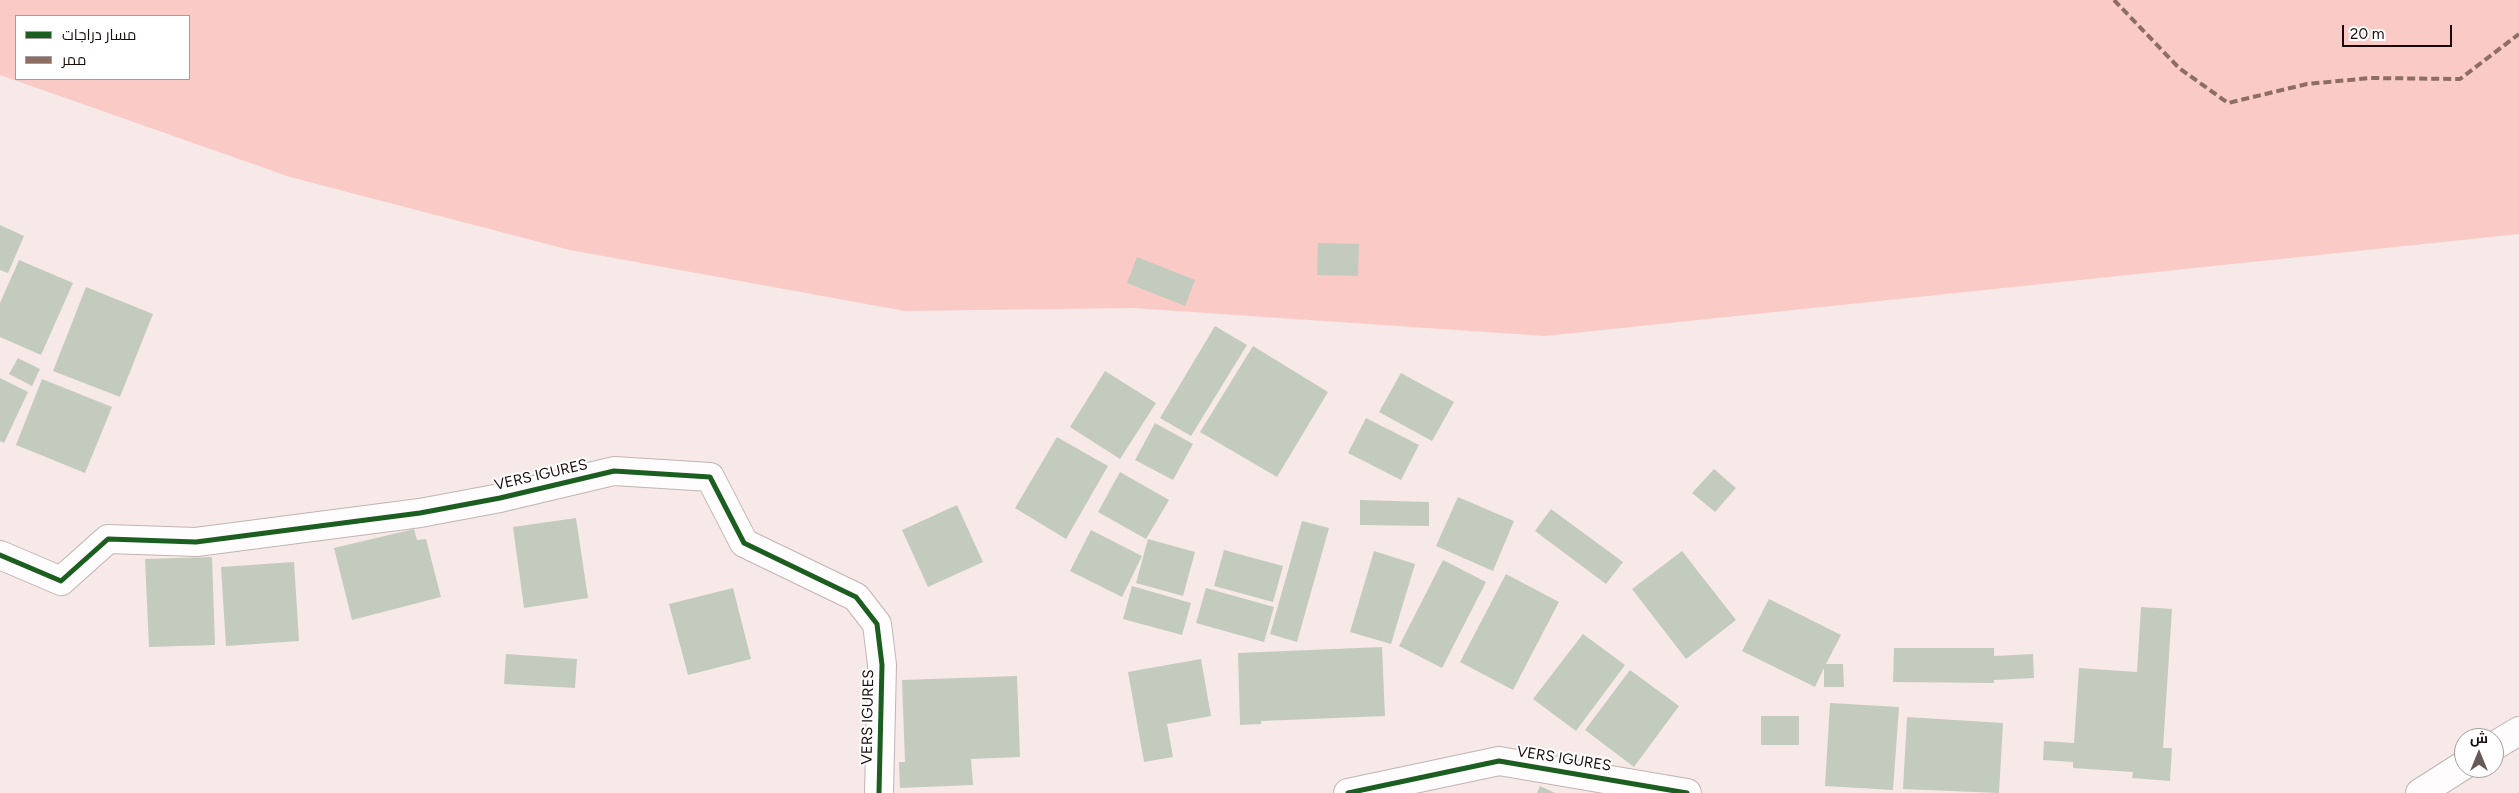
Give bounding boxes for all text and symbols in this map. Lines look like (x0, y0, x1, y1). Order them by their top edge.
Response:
legend (15, 15, 190, 80)
scale bar (2344, 15, 2454, 47)
text: 20 m (2350, 25, 2384, 43)
text: مسار دراجات (62, 26, 136, 44)
text: ممر (62, 51, 86, 69)
street label: VERS IGURES (493, 456, 589, 494)
street label: VERS IGURES (858, 669, 878, 765)
north arrow (2454, 728, 2504, 778)
text: ش (2470, 730, 2488, 747)
street label: VERS IGURES (1516, 743, 1612, 775)

